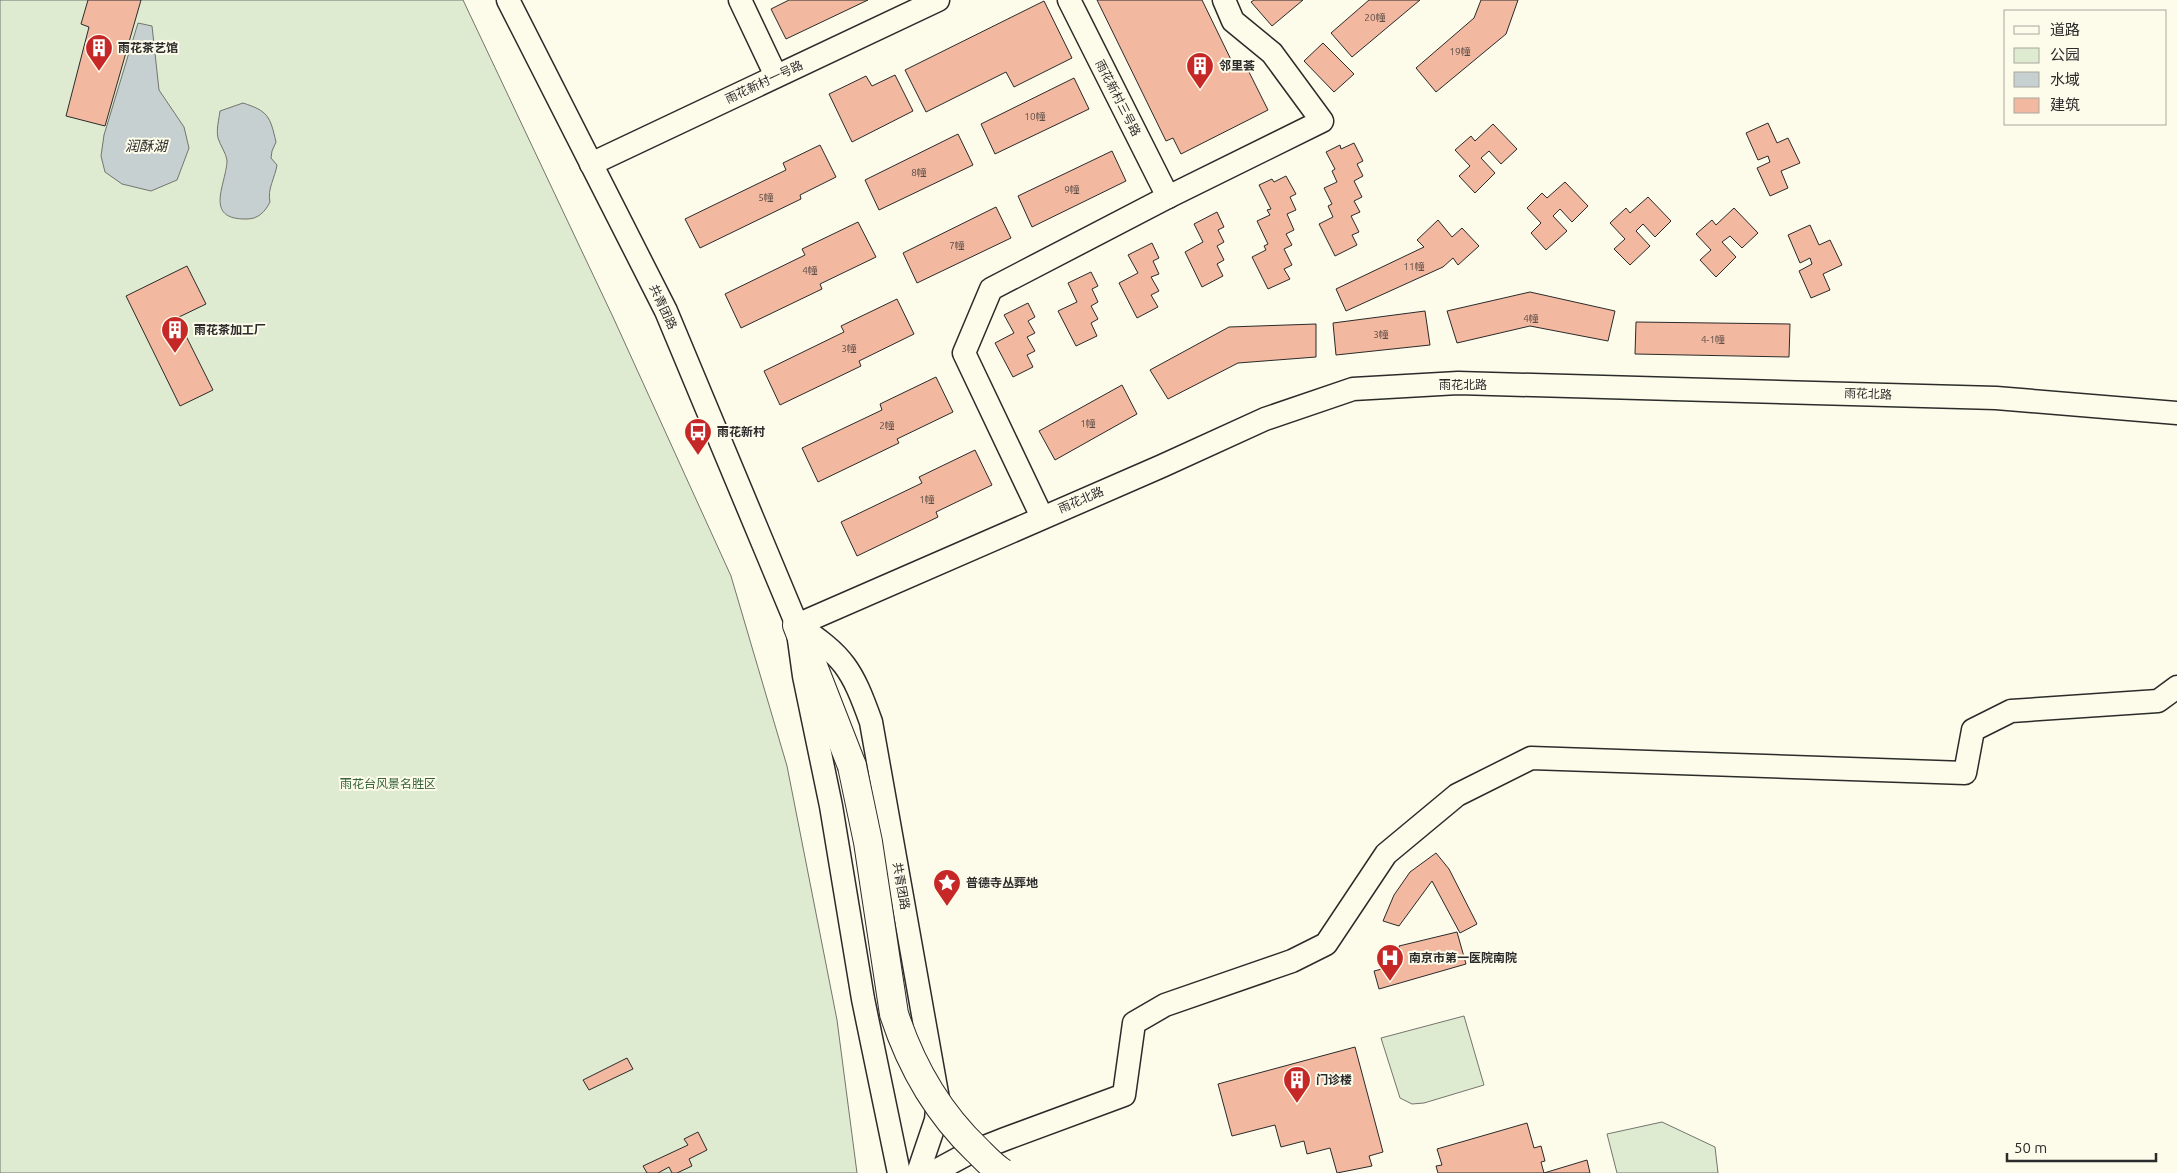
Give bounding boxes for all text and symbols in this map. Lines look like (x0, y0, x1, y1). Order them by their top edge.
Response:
legend (2004, 10, 2167, 125)
house number: 20幢 (1364, 12, 1386, 23)
text: 道路 (2050, 21, 2080, 38)
building icon: 雨花茶艺馆 (84, 33, 114, 72)
place label: 雨花茶艺馆 (118, 41, 178, 54)
house number: 19幢 (1449, 46, 1471, 57)
text: 公园 (2050, 46, 2080, 63)
building icon: 邻里荟 (1185, 51, 1215, 90)
street label: 雨花新村三号路 (1094, 57, 1143, 138)
street label: 雨花新村一号路 (723, 58, 805, 105)
place label: 邻里荟 (1219, 59, 1255, 72)
text: 水域 (2050, 71, 2080, 88)
text: 建筑 (2050, 96, 2080, 113)
house number: 10幢 (1024, 111, 1046, 122)
water label: 润酥湖 (125, 138, 169, 154)
house number: 8幢 (911, 167, 927, 178)
house number: 9幢 (1064, 184, 1080, 195)
house number: 5幢 (758, 192, 774, 203)
house number: 7幢 (949, 240, 965, 251)
house number: 11幢 (1403, 261, 1425, 272)
house number: 4幢 (802, 265, 818, 276)
street label: 共青团路 (647, 282, 679, 331)
house number: 4幢 (1523, 313, 1539, 324)
building icon: 雨花茶加工厂 (160, 315, 190, 354)
place label: 雨花茶加工厂 (194, 323, 266, 336)
house number: 3幢 (1373, 329, 1389, 340)
house number: 4-1幢 (1701, 334, 1725, 345)
house number: 3幢 (841, 343, 857, 354)
street label: 雨花北路 (1439, 378, 1487, 391)
street label: 雨花北路 (1844, 386, 1892, 401)
bus stop icon: 雨花新村 (683, 417, 713, 456)
house number: 1幢 (1080, 418, 1096, 429)
house number: 2幢 (879, 420, 895, 431)
place label: 雨花新村 (717, 425, 765, 438)
street label: 雨花北路 (1056, 484, 1105, 515)
house number: 1幢 (919, 494, 935, 505)
park label: 雨花台风景名胜区 (340, 777, 436, 790)
street label: 共青团路 (891, 861, 912, 911)
place icon: 普德寺丛葬地 (932, 868, 962, 907)
place label: 普德寺丛葬地 (966, 876, 1038, 889)
hospital icon: 南京市第一医院南院 (1375, 943, 1405, 982)
place label: 南京市第一医院南院 (1409, 951, 1517, 964)
building icon: 门诊楼 (1282, 1065, 1312, 1104)
place label: 门诊楼 (1316, 1073, 1352, 1086)
scale bar (2007, 1130, 2156, 1162)
text: 50 m (2014, 1139, 2047, 1156)

